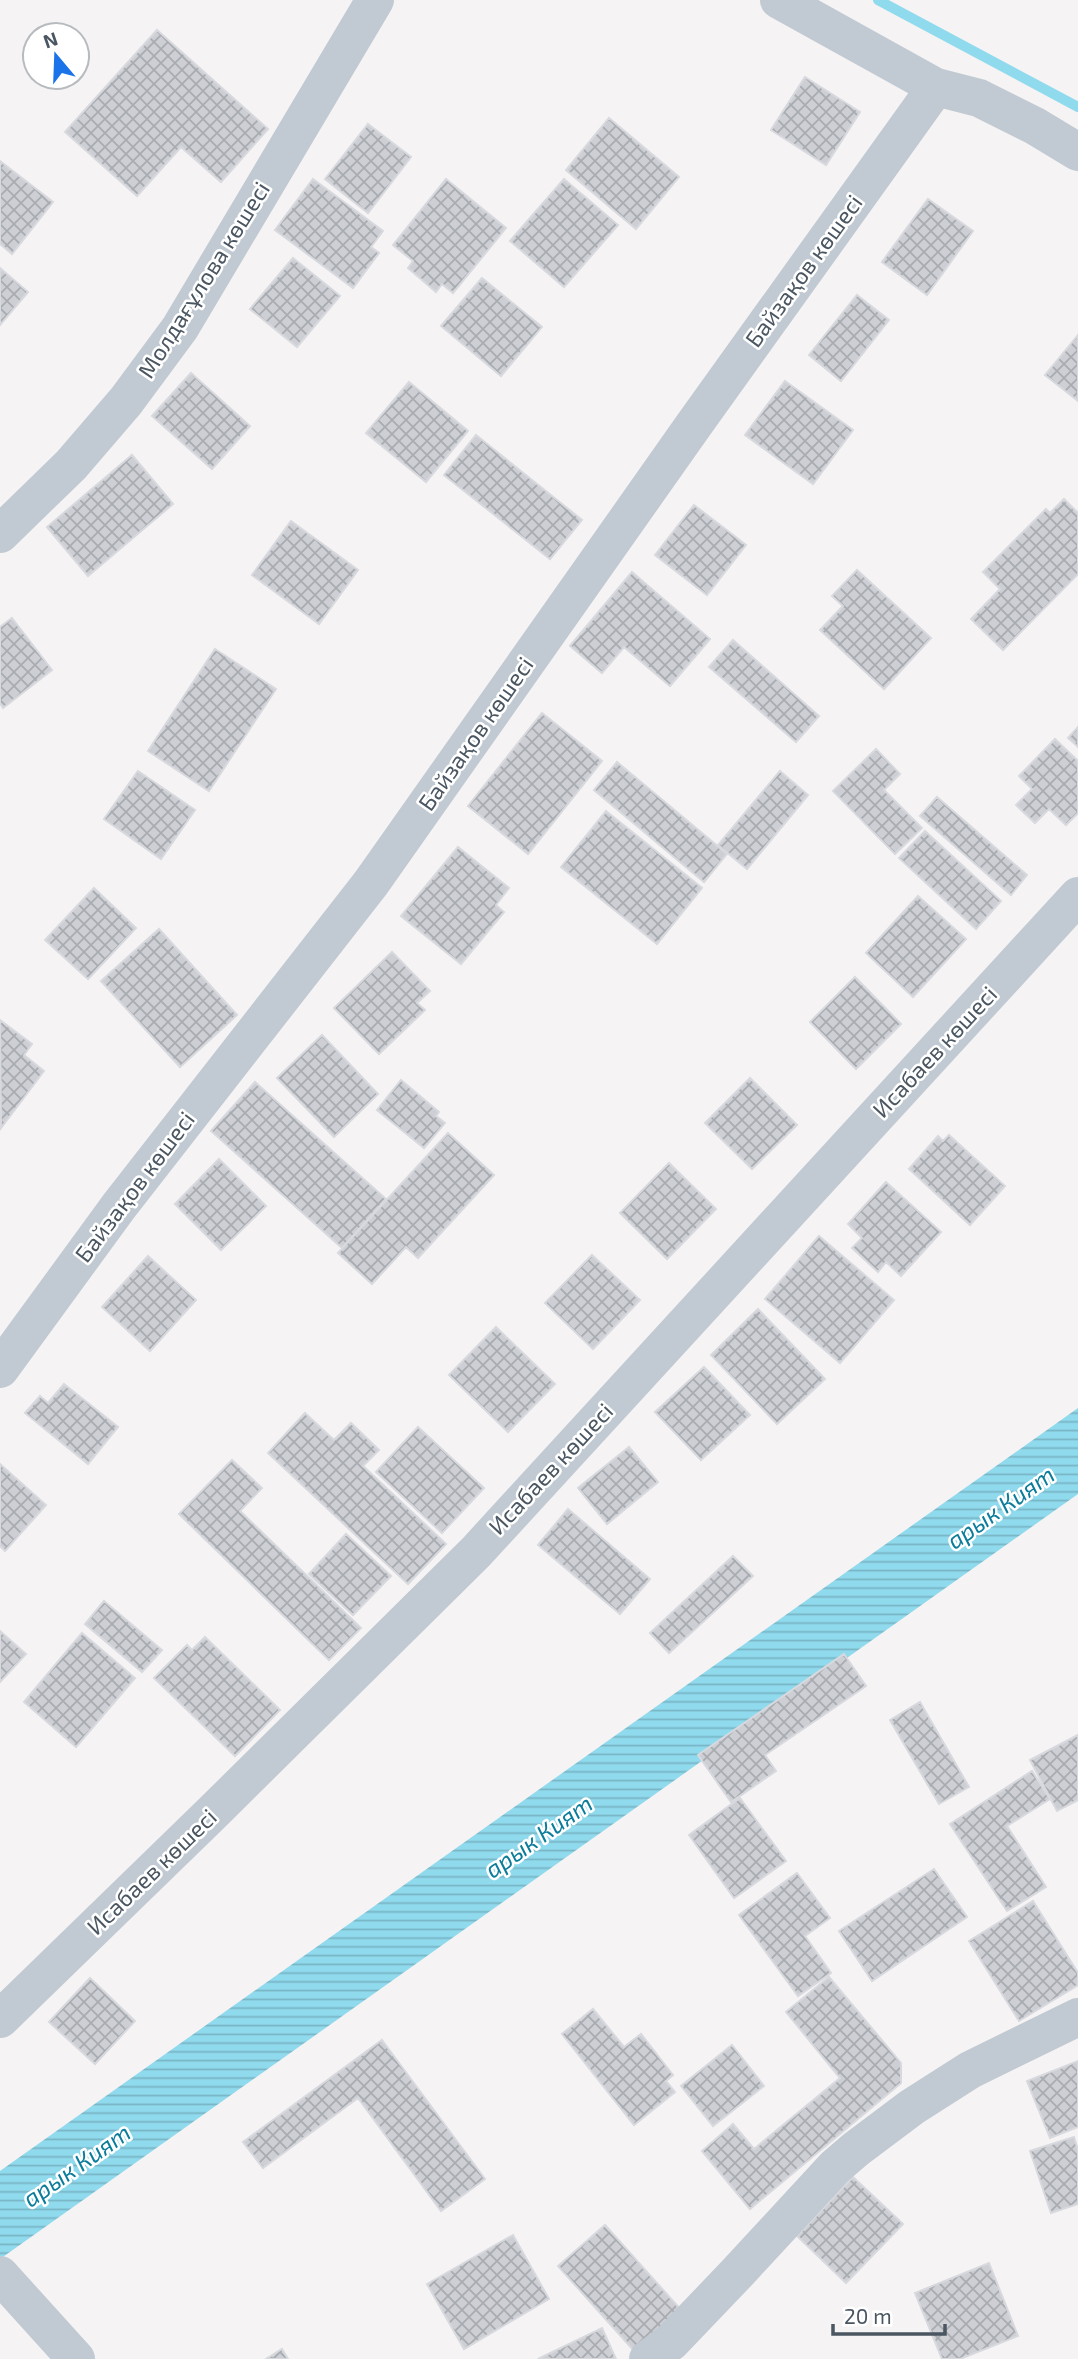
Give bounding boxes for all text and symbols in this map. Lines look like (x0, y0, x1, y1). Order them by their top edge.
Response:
north arrow (21, 21, 91, 91)
text: N (40, 26, 61, 53)
street label: Молдағұлова көшесі (131, 176, 275, 383)
street label: Байзақов көшесі (739, 189, 868, 352)
street label: Байзақов көшесі (412, 651, 539, 816)
street label: Исабаев көшесі (866, 980, 1002, 1123)
street label: Байзақов көшесі (68, 1106, 200, 1267)
street label: Исабаев көшесі (482, 1397, 618, 1540)
water label: арык Кият (941, 1459, 1060, 1554)
water label: арык Кият (479, 1788, 598, 1883)
street label: Исабаев көшесі (81, 1802, 222, 1940)
water label: арык Кият (17, 2117, 136, 2212)
scale bar (833, 2292, 945, 2336)
text: 20 m (844, 2303, 892, 2328)

